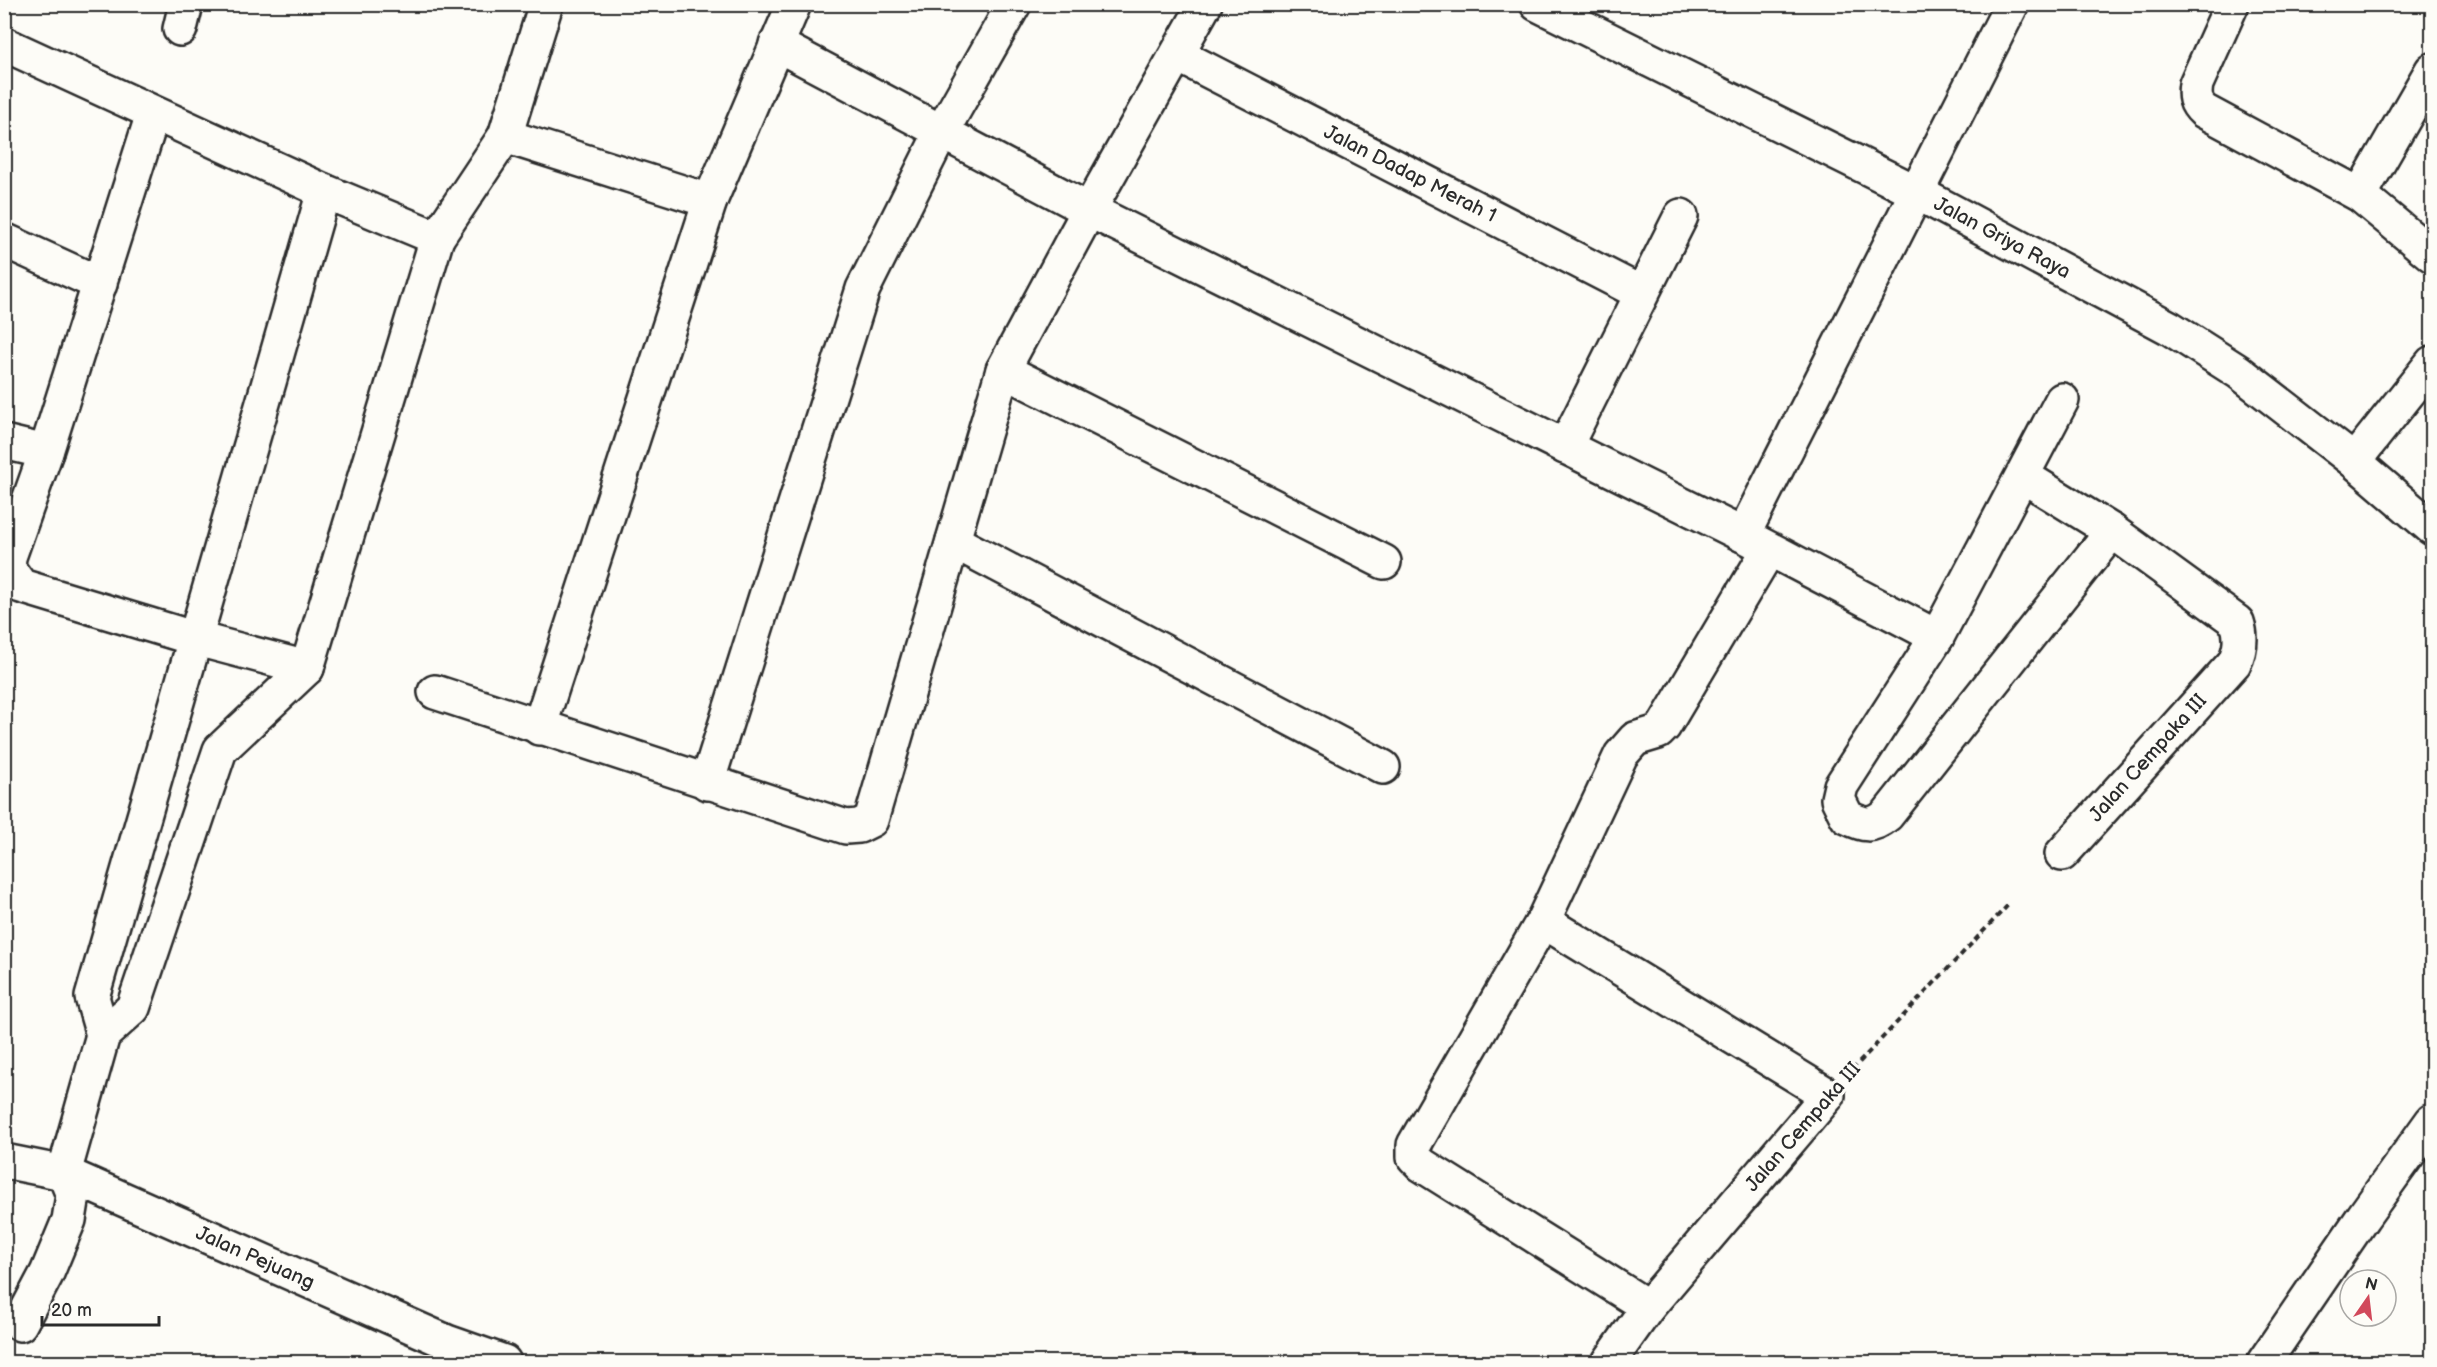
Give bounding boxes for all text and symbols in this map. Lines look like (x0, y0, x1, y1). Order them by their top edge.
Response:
street label: Jalan Dadap Merah 1 (1320, 120, 1500, 228)
street label: Jalan Griya Raya (1930, 192, 2074, 284)
street label: Jalan Cempaka III (2084, 689, 2212, 827)
street label: Jalan Cempaka III (1740, 1057, 1866, 1197)
street label: Jalan Pejuang (192, 1221, 318, 1295)
north arrow (2338, 1268, 2398, 1328)
text: N (2363, 1274, 2379, 1296)
scale bar (42, 1289, 159, 1327)
text: 20 m (51, 1300, 92, 1321)

